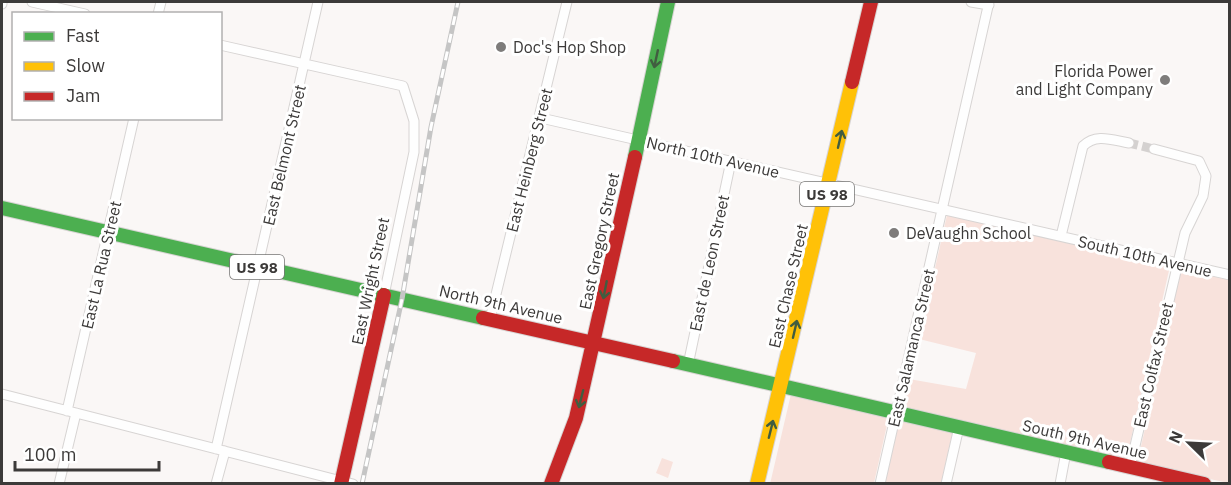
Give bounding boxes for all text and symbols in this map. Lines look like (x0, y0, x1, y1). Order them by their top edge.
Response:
legend (12, 12, 222, 120)
text: Fast (66, 24, 100, 47)
place label: Doc's Hop Shop (513, 37, 626, 57)
marker: Doc's Hop Shop (494, 40, 508, 54)
one-way arrow (649, 49, 661, 68)
text: Slow (66, 54, 105, 77)
place label: Florida Power and Light Company (1016, 61, 1153, 99)
marker: Florida Power and Light Company (1158, 73, 1172, 87)
street label: East Belmont Street (258, 83, 310, 227)
text: Jam (66, 84, 101, 107)
street label: East Heinberg Street (501, 86, 557, 234)
one-way arrow (834, 130, 846, 149)
street label: North 10th Avenue (645, 132, 782, 182)
street label: East Gregory Street (575, 171, 623, 311)
road number: US 98 (800, 182, 854, 206)
street label: East de Leon Street (685, 193, 733, 333)
street label: East La Rua Street (77, 199, 125, 331)
street label: East Wright Street (347, 215, 393, 347)
street label: East Chase Street (764, 222, 812, 350)
place label: DeVaughn School (906, 223, 1031, 243)
marker: DeVaughn School (887, 226, 901, 240)
street label: South 10th Avenue (1076, 231, 1214, 281)
road number: US 98 (230, 255, 284, 279)
street label: East Salamanca Street (883, 267, 939, 429)
street label: North 9th Avenue (437, 280, 565, 328)
one-way arrow (599, 280, 610, 299)
street label: East Colfax Street (1129, 301, 1177, 429)
one-way arrow (789, 320, 801, 339)
one-way arrow (574, 389, 586, 408)
north arrow (1159, 413, 1219, 473)
street label: South 9th Avenue (1021, 415, 1149, 463)
one-way arrow (766, 420, 777, 439)
text: N (1164, 428, 1187, 446)
scale bar (15, 434, 159, 472)
text: 100 m (24, 443, 76, 466)

